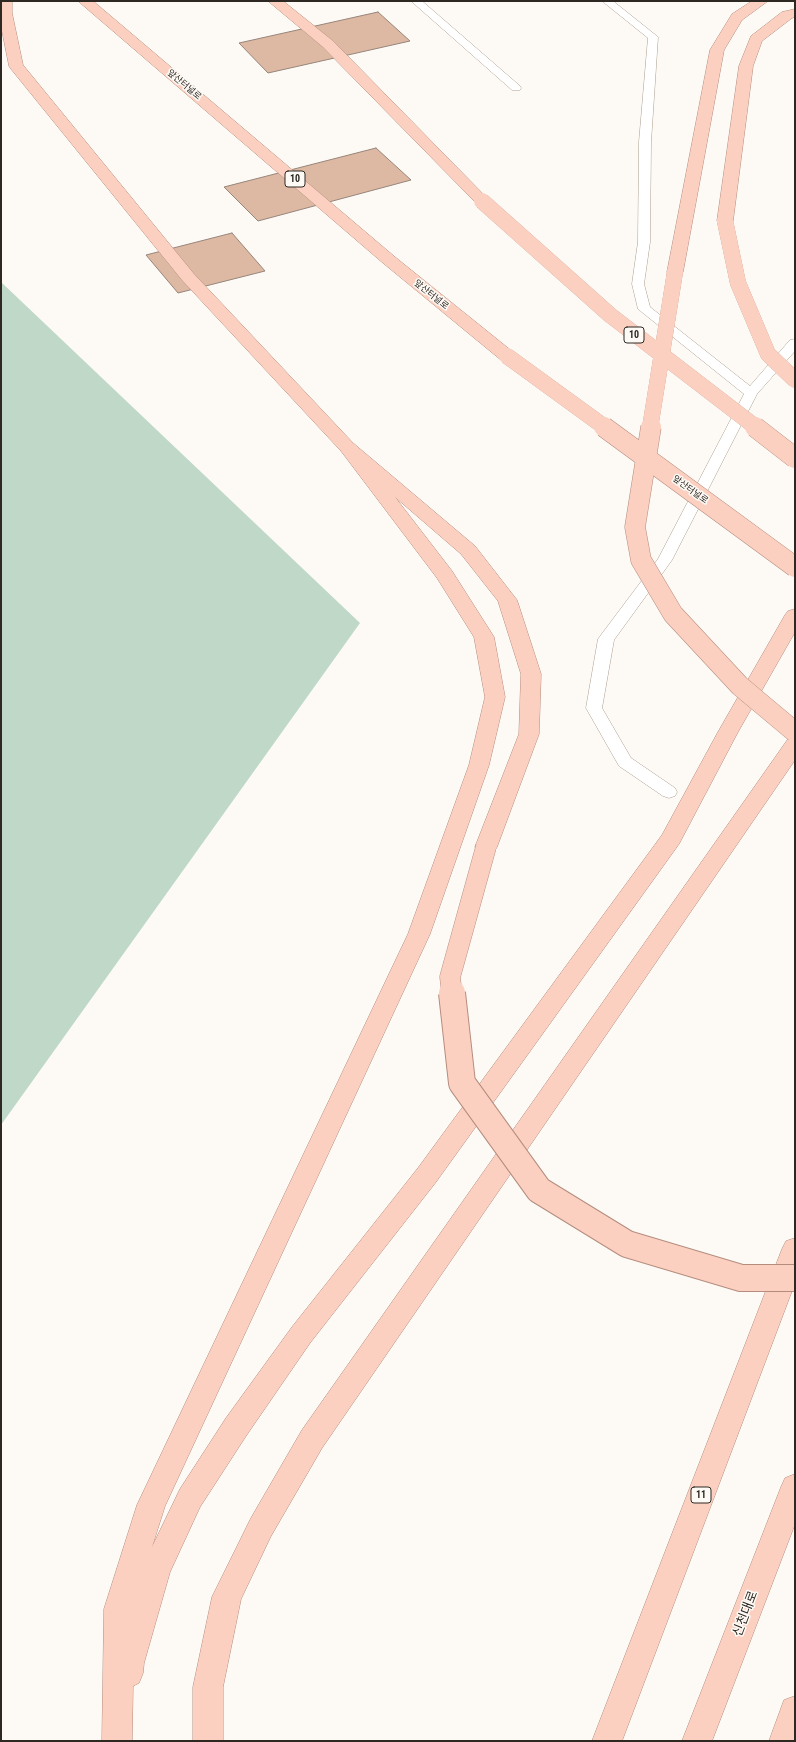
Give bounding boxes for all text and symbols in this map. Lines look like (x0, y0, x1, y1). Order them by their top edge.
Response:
street label: 앞산터널로 (165, 68, 203, 102)
road number: 10 (285, 171, 305, 187)
street label: 앞산터널로 (412, 278, 450, 312)
road number: 10 (624, 327, 644, 343)
street label: 앞산터널로 (670, 473, 710, 507)
road number: 11 (691, 1487, 711, 1503)
street label: 신천대로 (730, 1589, 762, 1639)

